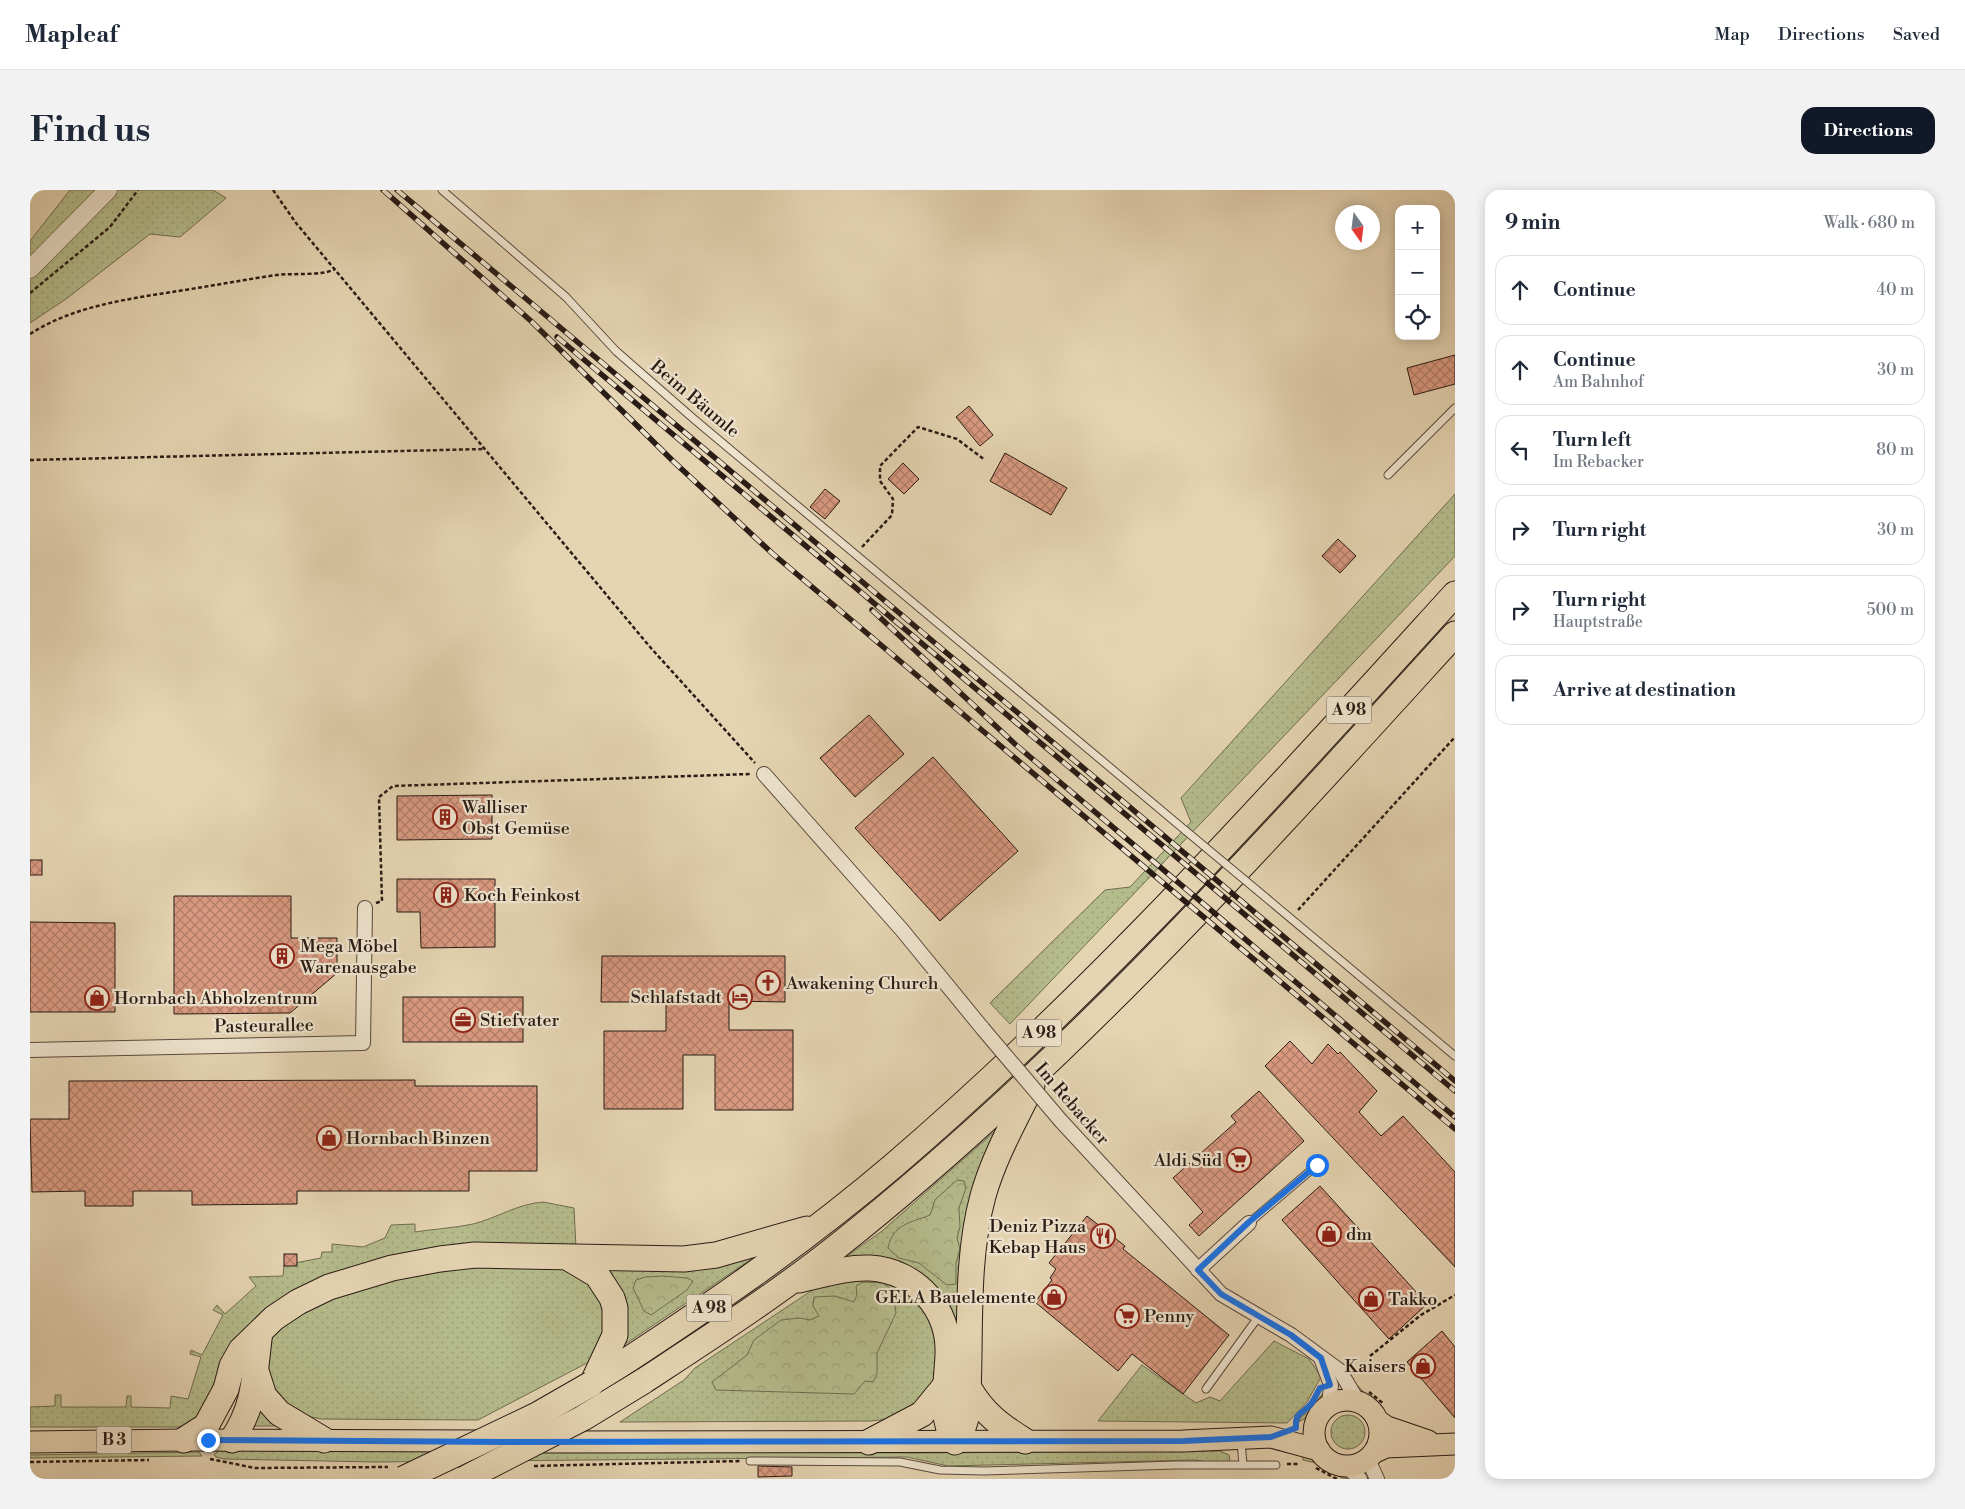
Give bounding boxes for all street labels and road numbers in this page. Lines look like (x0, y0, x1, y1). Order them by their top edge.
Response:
street label: Beim Bäumle (645, 354, 744, 443)
road number: A 98 (1326, 696, 1372, 724)
street label: Pasteurallee (214, 1014, 314, 1038)
road number: A 98 (1016, 1020, 1062, 1046)
street label: Im Rebacker (1030, 1058, 1114, 1150)
road number: A 98 (686, 1294, 732, 1322)
road number: B 3 (96, 1426, 132, 1454)

